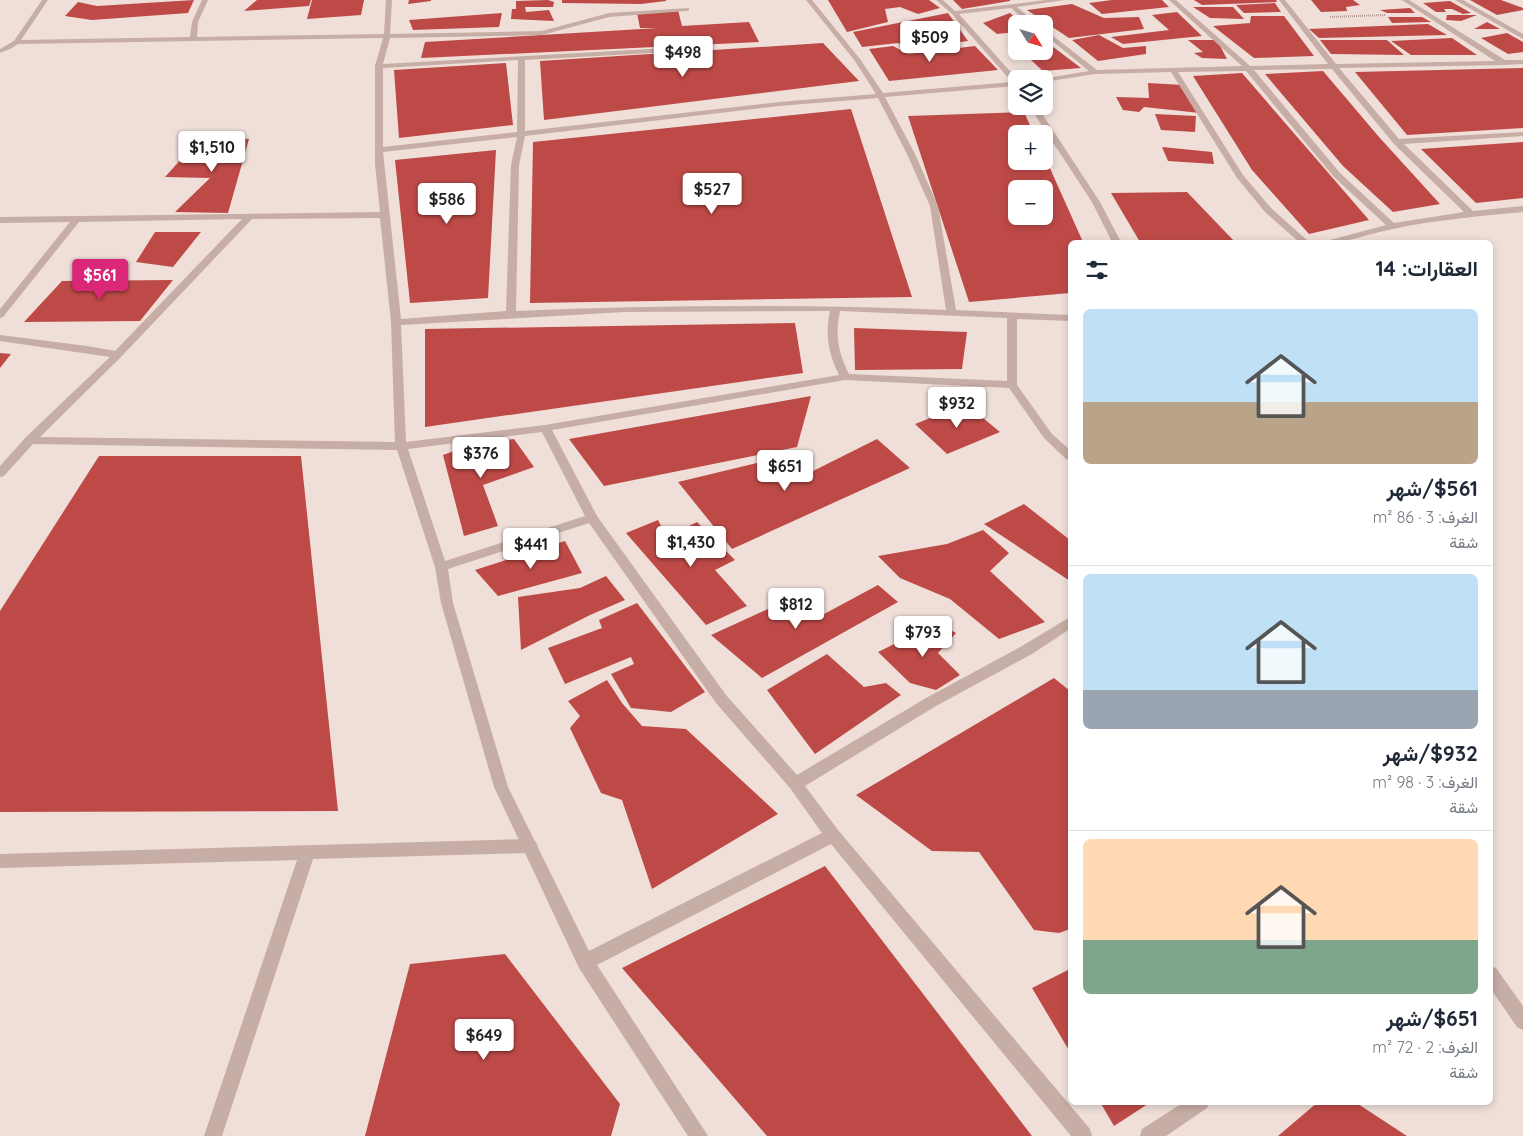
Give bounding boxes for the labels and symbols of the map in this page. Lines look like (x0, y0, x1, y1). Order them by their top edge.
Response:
north arrow (1008, 15, 1052, 60)
pin: $509 (900, 20, 960, 63)
pin: $498 (653, 36, 713, 78)
pin: $1,510 (171, 130, 253, 173)
pin: $527 (682, 172, 742, 215)
pin: $586 (417, 182, 477, 225)
pin: $561 (70, 258, 130, 301)
pin: $932 (927, 386, 987, 429)
pin: $376 (451, 436, 511, 479)
pin: $651 (755, 450, 815, 492)
pin: $1,430 (650, 526, 732, 568)
pin: $441 (501, 528, 561, 570)
pin: $812 (766, 588, 826, 630)
pin: $793 (893, 616, 953, 658)
pin: $649 (454, 1018, 514, 1061)

